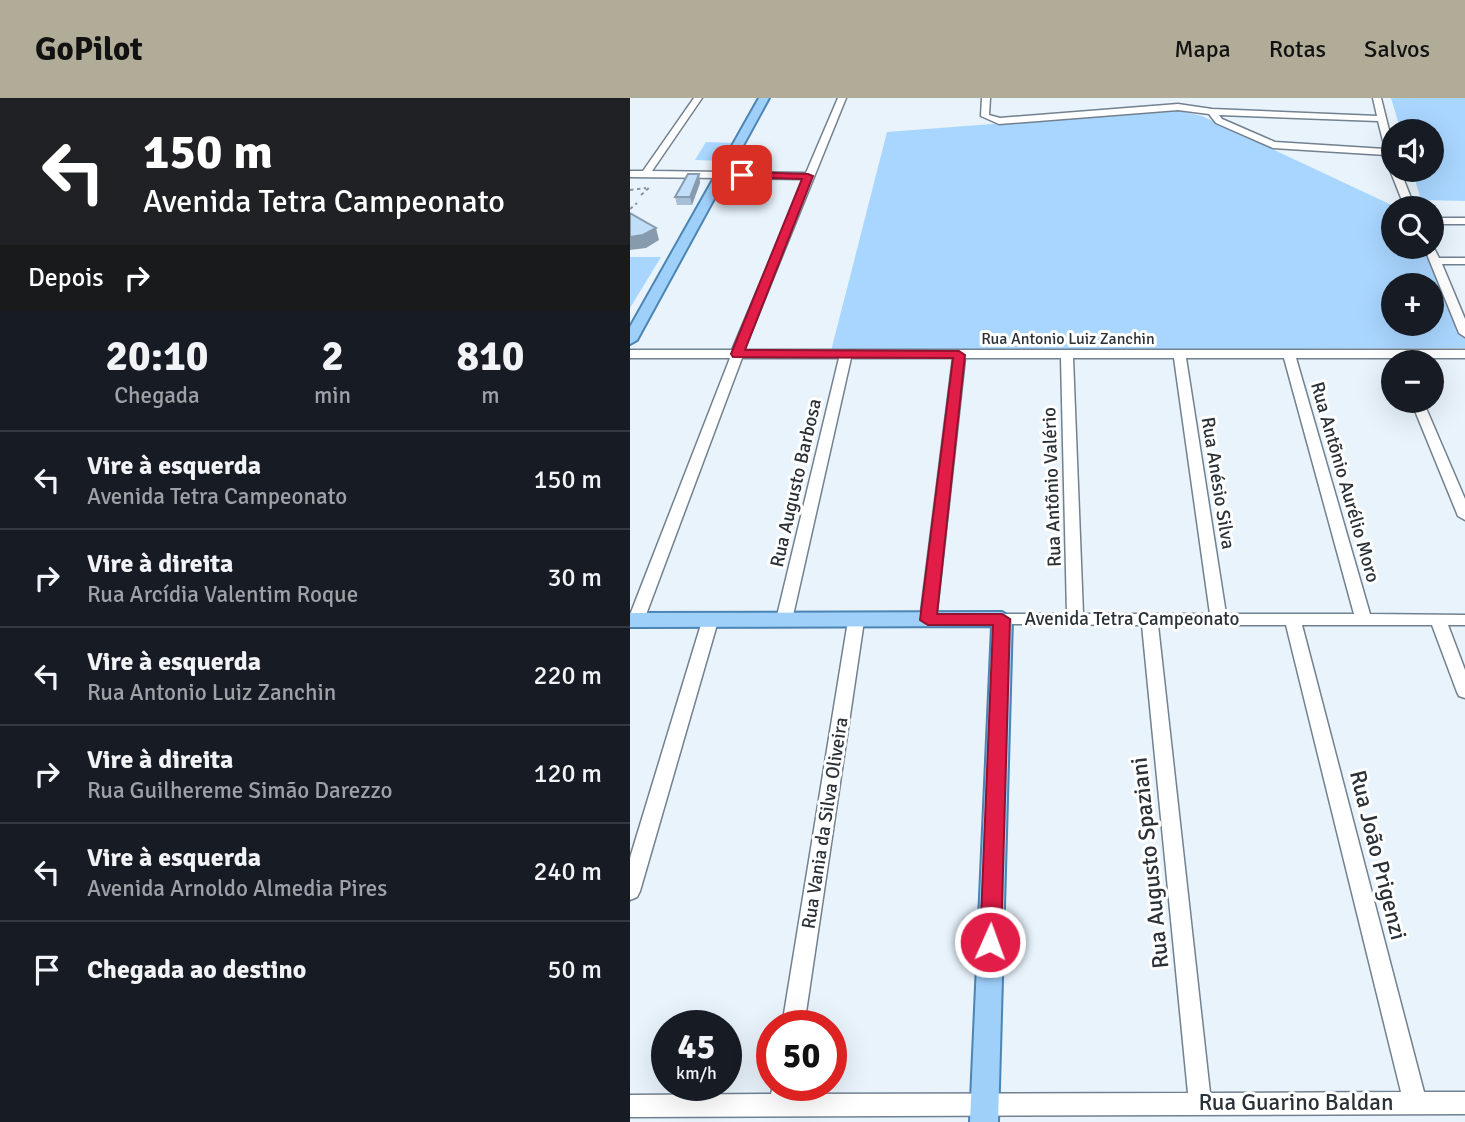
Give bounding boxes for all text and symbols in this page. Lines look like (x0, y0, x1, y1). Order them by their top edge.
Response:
text: GoPilot (35, 29, 143, 70)
text: Mapa (1174, 34, 1231, 64)
text: Rotas (1269, 34, 1326, 64)
text: Salvos (1364, 34, 1430, 64)
map controls (1381, 119, 1444, 413)
button: sound (1381, 119, 1444, 182)
text: 150 m (143, 122, 273, 182)
icon: left (28, 126, 119, 217)
pin (712, 145, 772, 205)
icon: arrive (723, 156, 761, 194)
text: Avenida Tetra Campeonato (143, 182, 505, 221)
button: search (1381, 196, 1444, 259)
icon: right (118, 259, 156, 297)
text: Depois (28, 262, 104, 294)
button: + (1381, 273, 1444, 336)
street label: Rua Antonio Luiz Zanchin (981, 329, 1155, 349)
text: 20:10 (105, 331, 209, 382)
text: 2 (321, 331, 344, 382)
text: 810 (456, 331, 525, 382)
button: − (1381, 350, 1444, 413)
street label: Rua Antõnio Aurélio Moro (1305, 379, 1385, 585)
text: Chegada (114, 381, 200, 410)
text: min (314, 381, 351, 410)
text: m (481, 381, 500, 410)
street label: Rua Augusto Barbosa (765, 396, 827, 570)
street label: Rua Antõnio Valério (1037, 406, 1067, 567)
street label: Rua Anésio Silva (1196, 415, 1240, 551)
text: Vire à esquerda (87, 450, 261, 482)
icon: left (28, 461, 66, 499)
text: 150 m (533, 464, 602, 496)
text: Avenida Tetra Campeonato (87, 482, 347, 511)
text: Vire à direita (87, 548, 233, 580)
icon: right (28, 559, 66, 597)
text: 30 m (547, 562, 602, 594)
text: Rua Arcídia Valentim Roque (87, 580, 358, 609)
street label: Avenida Tetra Campeonato (1025, 607, 1240, 631)
text: Vire à esquerda (87, 646, 261, 678)
icon: left (28, 657, 66, 695)
text: 220 m (533, 660, 602, 692)
text: Rua Antonio Luiz Zanchin (87, 678, 336, 707)
street label: Rua Vania da Silva Oliveira (796, 715, 854, 931)
text: Vire à direita (87, 744, 233, 776)
icon: right (28, 755, 66, 793)
street label: Rua Augusto Spaziani (1124, 756, 1176, 970)
text: 120 m (533, 758, 602, 790)
street label: Rua João Prigenzi (1343, 767, 1413, 943)
text: Rua Guilhereme Simão Darezzo (87, 776, 392, 805)
text: Vire à esquerda (87, 842, 261, 874)
icon: left (28, 853, 66, 891)
text: 240 m (533, 856, 602, 888)
text: Avenida Arnoldo Almedia Pires (87, 874, 387, 903)
position arrow (953, 905, 1027, 979)
icon: arrive (28, 951, 66, 989)
text: Chegada ao destino (87, 954, 306, 986)
text: 50 m (547, 954, 602, 986)
speed limit sign: 50 (756, 1010, 847, 1101)
text: 45 (678, 1025, 715, 1068)
text: km/h (676, 1062, 717, 1084)
street label: Rua Guarino Baldan (1199, 1088, 1393, 1117)

